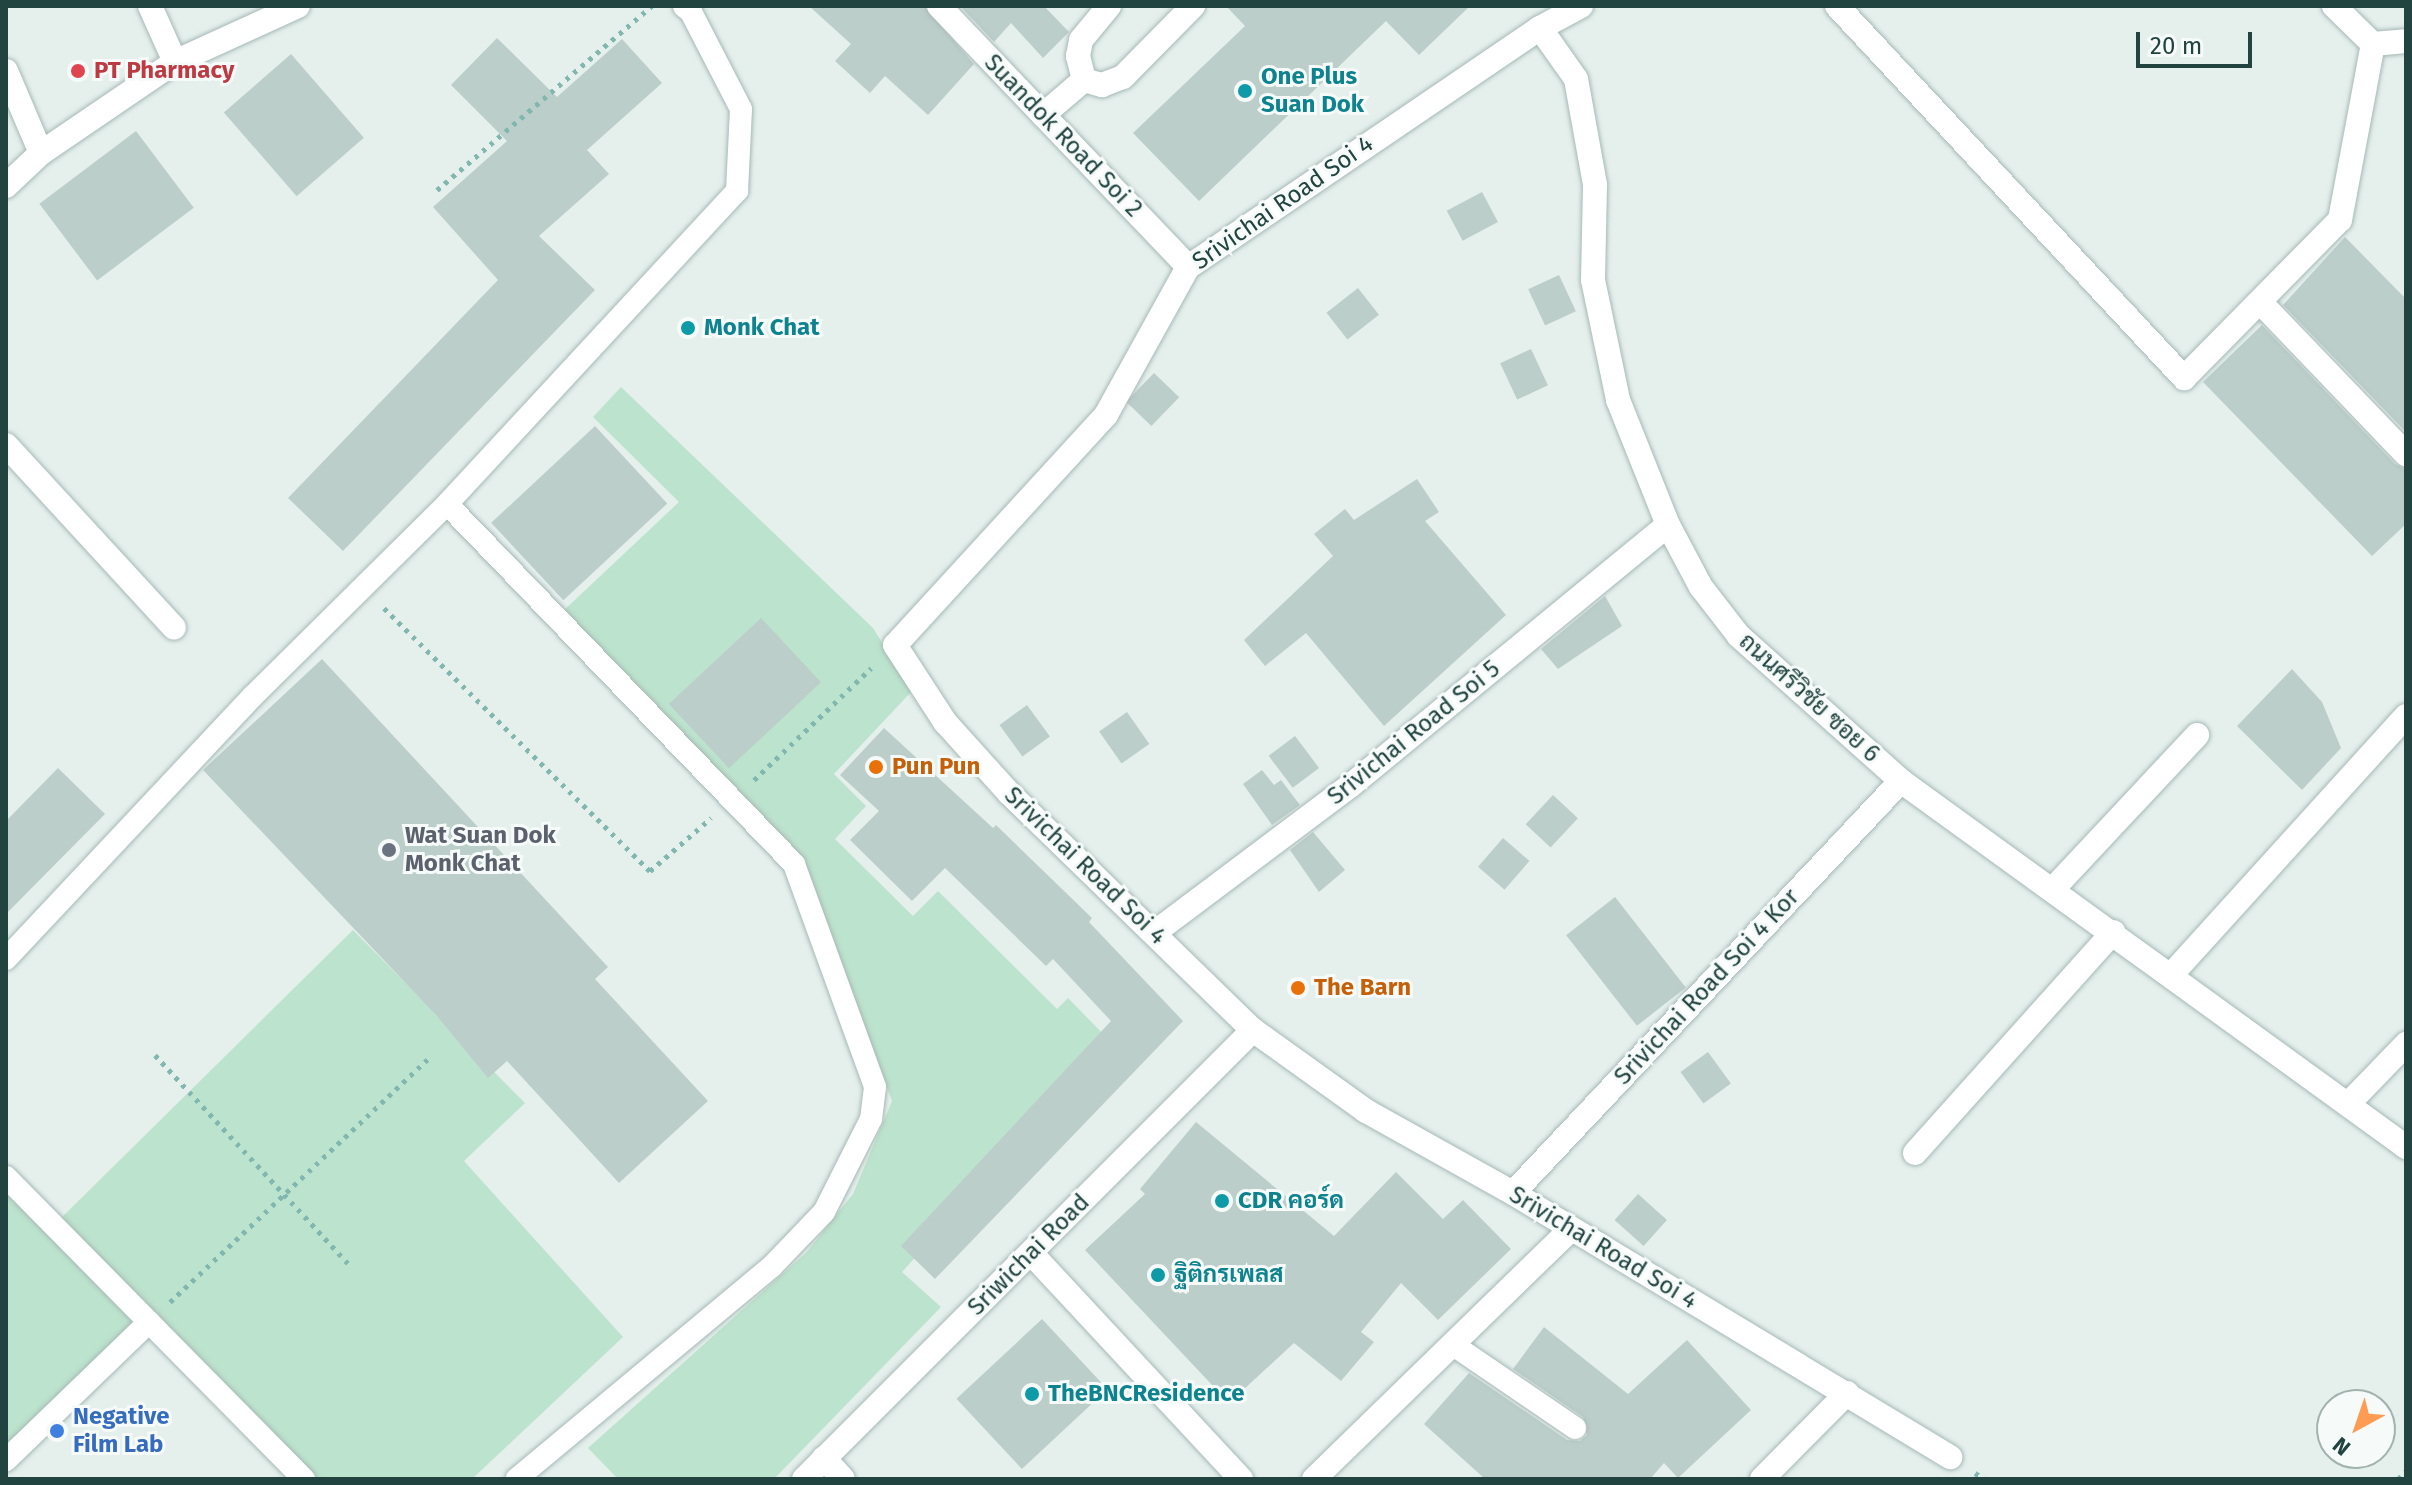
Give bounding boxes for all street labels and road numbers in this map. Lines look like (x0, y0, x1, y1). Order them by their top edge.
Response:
street label: Suandok Road Soi 2 (978, 49, 1148, 223)
street label: Srivichai Road Soi 4 (1187, 130, 1379, 276)
street label: ถนนศรีวิชัย ซอย 6 (1733, 627, 1885, 769)
street label: Srivichai Road Soi 5 (1322, 655, 1506, 811)
street label: Srivichai Road Soi 4 (998, 781, 1172, 951)
street label: Srivichai Road Soi 4 Kor (1609, 883, 1805, 1091)
street label: Srivichai Road Soi 4 (1504, 1181, 1702, 1315)
street label: Sriwichai Road (962, 1188, 1096, 1322)

